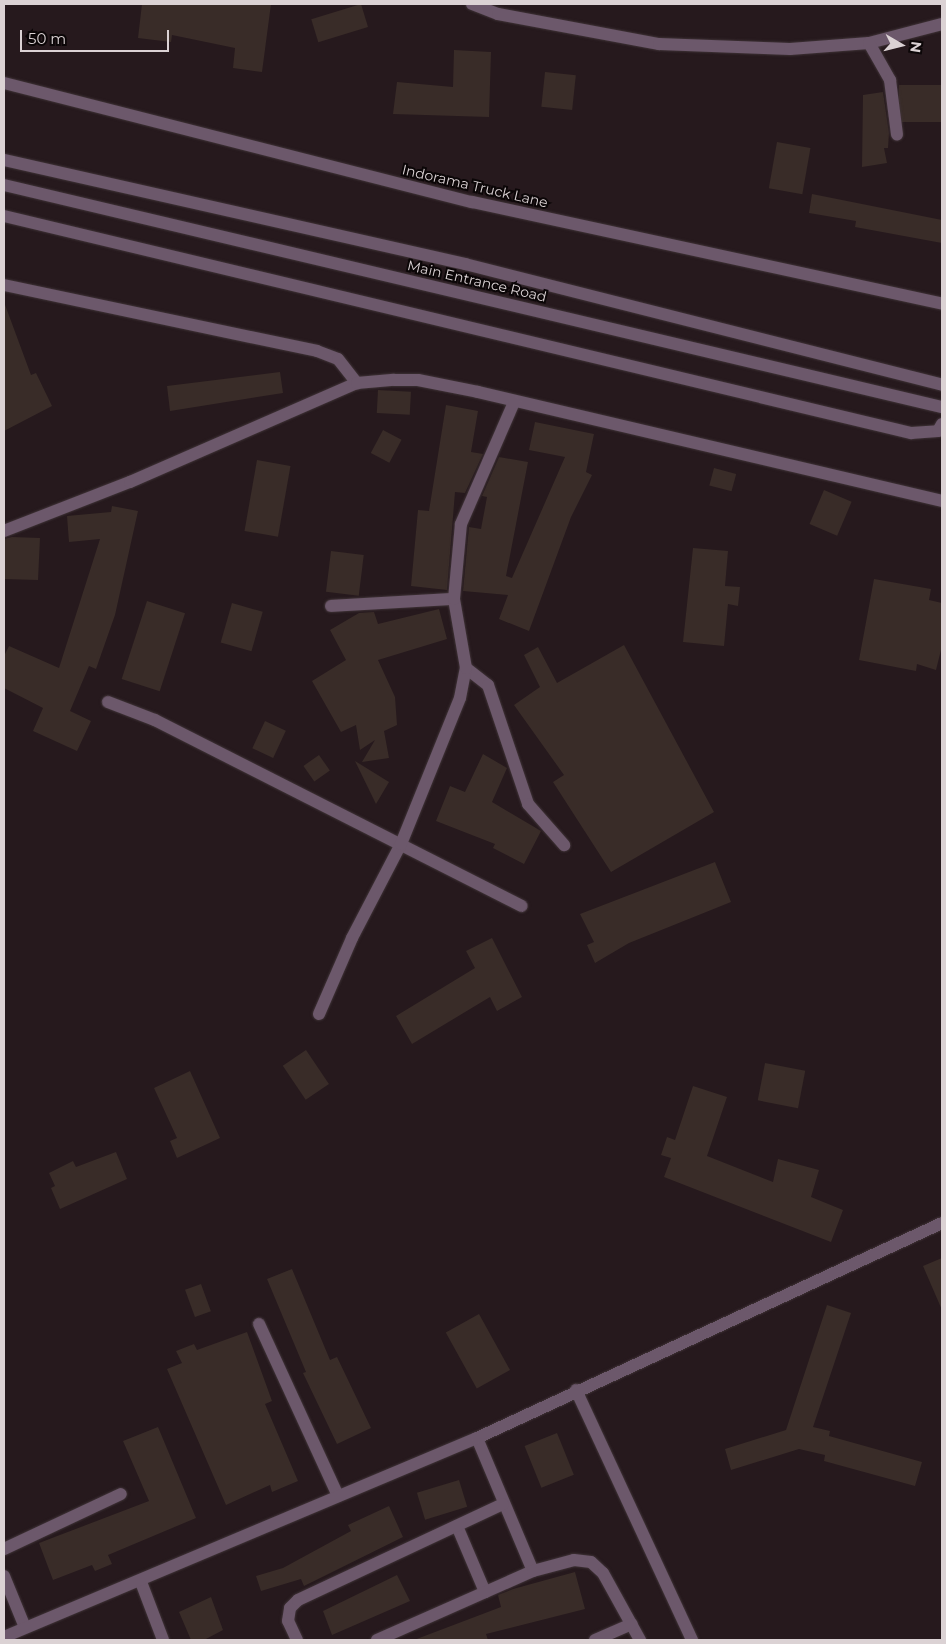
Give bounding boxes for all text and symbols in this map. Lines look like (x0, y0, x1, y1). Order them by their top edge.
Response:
scale bar (22, 20, 171, 52)
north arrow (876, 20, 926, 70)
text: 50 m (28, 29, 66, 48)
text: N (906, 40, 926, 54)
street label: Indorama Truck Lane (400, 161, 550, 211)
street label: Main Entrance Road (406, 257, 548, 305)

